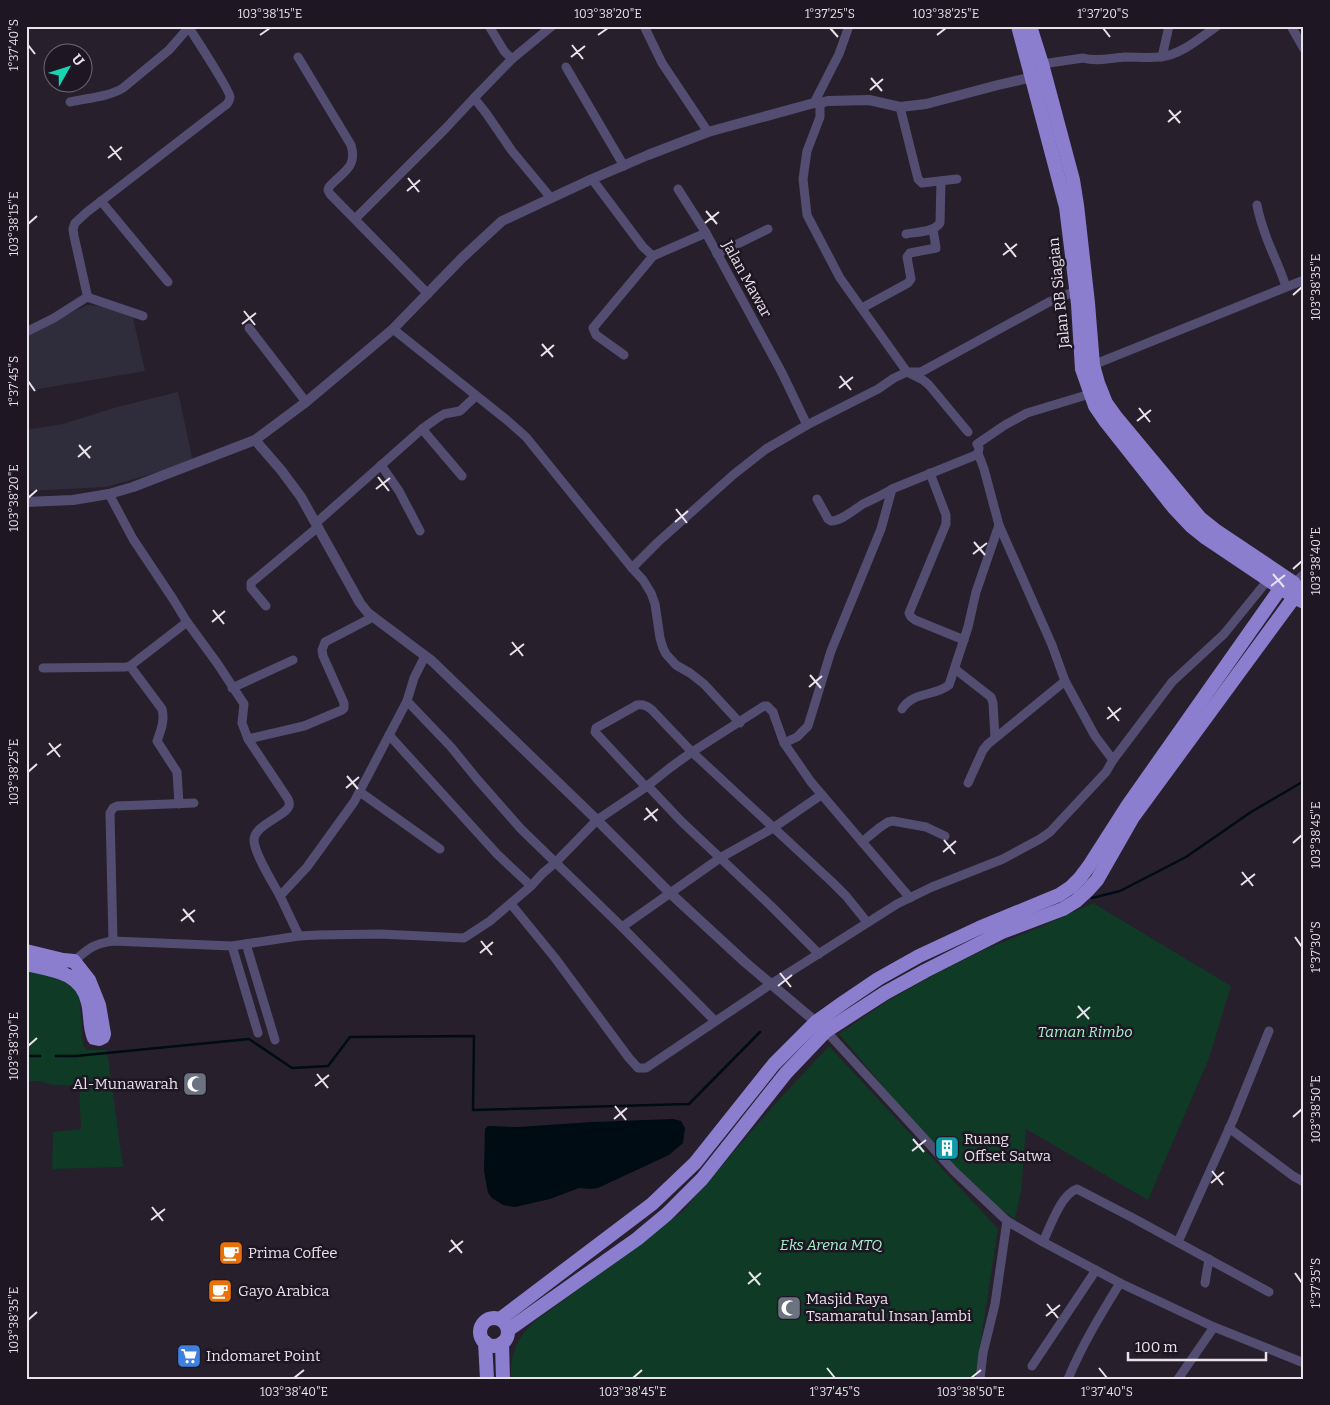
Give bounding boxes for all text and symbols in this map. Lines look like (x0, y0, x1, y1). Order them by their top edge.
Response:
text: 103°38'15"E (238, 7, 302, 21)
text: 103°38'20"E (574, 7, 642, 21)
text: 1°37'25"S (805, 7, 855, 21)
text: 103°38'25"E (913, 7, 979, 21)
text: 1°37'20"S (1077, 7, 1129, 21)
text: 1°37'40"S (7, 19, 21, 71)
north arrow (42, 42, 92, 92)
text: U (68, 51, 88, 70)
text: 103°38'15"E (7, 192, 21, 256)
street label: Jalan RB Siagian (1044, 236, 1074, 350)
street label: Jalan Mawar (718, 237, 776, 321)
text: 103°38'35"E (1309, 254, 1323, 320)
text: 1°37'45"S (7, 356, 21, 406)
text: 103°38'20"E (7, 464, 21, 532)
text: 103°38'40"E (1309, 527, 1323, 595)
text: 103°38'25"E (7, 739, 21, 805)
text: 103°38'45"E (1309, 802, 1323, 868)
text: 1°37'30"S (1309, 921, 1323, 973)
text: 103°38'30"E (7, 1012, 21, 1080)
park label: Taman Rimbo (1037, 1023, 1133, 1041)
mosque icon: Al-Munawarah (182, 1071, 208, 1097)
place label: Al-Munawarah (73, 1075, 179, 1093)
text: 103°38'50"E (1309, 1075, 1323, 1143)
place label: Ruang Offset Satwa (964, 1130, 1051, 1165)
building icon: Ruang Offset Satwa (934, 1135, 960, 1161)
park label: Eks Arena MTQ (780, 1236, 882, 1254)
cafe icon: Prima Coffee (218, 1240, 244, 1266)
place label: Prima Coffee (248, 1244, 338, 1262)
text: 1°37'35"S (1309, 1258, 1323, 1308)
cafe icon: Gayo Arabica (207, 1278, 233, 1304)
place label: Gayo Arabica (238, 1282, 329, 1300)
text: 103°38'35"E (7, 1287, 21, 1353)
place label: Masjid Raya Tsamaratul Insan Jambi (806, 1290, 972, 1325)
mosque icon: Masjid Raya Tsamaratul Insan Jambi (776, 1295, 802, 1321)
scale bar (1128, 1330, 1265, 1362)
text: 100 m (1135, 1338, 1178, 1356)
supermarket icon: Indomaret Point (176, 1343, 202, 1369)
place label: Indomaret Point (206, 1347, 321, 1365)
text: 103°38'40"E (260, 1385, 328, 1399)
text: 103°38'45"E (600, 1385, 666, 1399)
text: 1°37'45"S (810, 1385, 860, 1399)
text: 103°38'50"E (937, 1385, 1005, 1399)
text: 1°37'40"S (1081, 1385, 1133, 1399)

